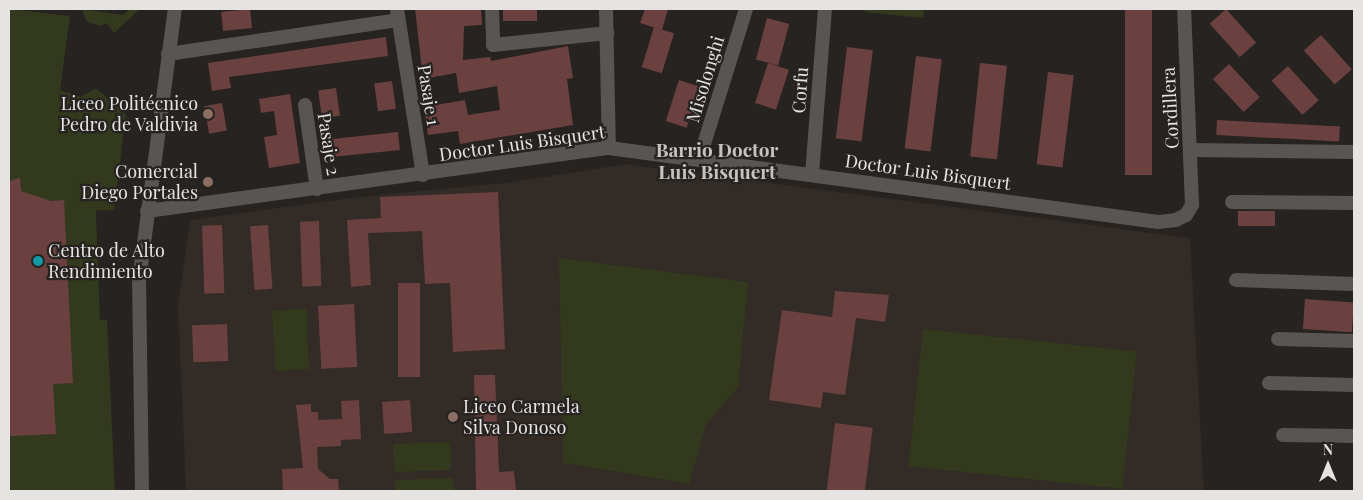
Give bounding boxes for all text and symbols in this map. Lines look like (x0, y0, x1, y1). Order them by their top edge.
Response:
street label: Misolonghi (682, 33, 728, 125)
street label: Pasaje 1 (414, 63, 444, 127)
street label: Corfu (788, 66, 812, 114)
street label: Cordillera (1157, 67, 1183, 149)
place label: Liceo Politécnico Pedro de Valdivia (59, 93, 198, 136)
marker: Liceo Politécnico Pedro de Valdivia (202, 108, 214, 120)
street label: Pasaje 2 (313, 111, 345, 177)
street label: Doctor Luis Bisquert (437, 121, 607, 165)
district label: Barrio Doctor Luis Bisquert (656, 139, 778, 183)
street label: Doctor Luis Bisquert (843, 150, 1013, 194)
place label: Comercial Diego Portales (81, 161, 198, 203)
marker: Comercial Diego Portales (202, 176, 214, 188)
place label: Centro de Alto Rendimiento (48, 240, 165, 282)
marker: Centro de Alto Rendimiento (32, 255, 44, 267)
place label: Liceo Carmela Silva Donoso (463, 396, 580, 438)
marker: Liceo Carmela Silva Donoso (447, 411, 459, 423)
north arrow (1303, 440, 1353, 490)
text: N (1323, 440, 1333, 459)

